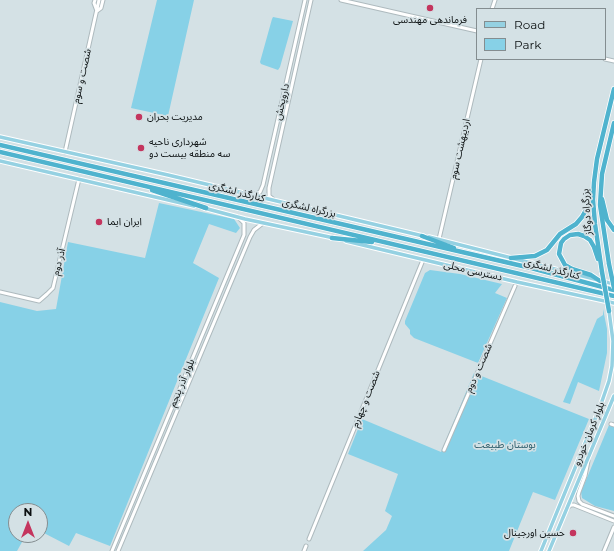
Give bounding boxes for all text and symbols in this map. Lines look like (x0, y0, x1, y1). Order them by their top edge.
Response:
marker: فرماندهی مهندسی (425, 3, 435, 13)
legend (476, 8, 606, 60)
place label: فرماندهی مهندسی (393, 14, 467, 26)
text: Road (514, 17, 545, 32)
text: Park (514, 37, 541, 52)
street label: شصت و سوم (70, 48, 94, 104)
street label: داروپخش (272, 82, 292, 122)
place label: مدیریت بحران (147, 111, 203, 123)
marker: مدیریت بحران (134, 112, 144, 122)
street label: اردیبهشت سوم (447, 118, 473, 180)
place label: شهرداری ناحیه سه منطقه بیست دو (149, 136, 230, 160)
marker: شهرداری ناحیه سه منطقه بیست دو (136, 143, 146, 153)
street label: کنارگذر لشگری (208, 179, 266, 205)
street label: بزرگراه دوگاز (579, 188, 595, 236)
street label: بزرگراه لشگری (281, 196, 337, 220)
place label: ایران ایما (107, 216, 142, 228)
marker: ایران ایما (94, 217, 104, 227)
street label: آذر دوم (50, 247, 68, 277)
street label: کنارگذر لشگری (523, 256, 581, 282)
street label: دسترسی محلی (443, 258, 503, 284)
street label: شصت و دوم (463, 342, 495, 394)
street label: بلوار آذر پنجم (167, 357, 197, 409)
street label: شصت و چهارم (349, 369, 383, 429)
street label: بلوار کرمان خودرو (571, 400, 607, 468)
park label: بوستان طبیعت (474, 439, 536, 451)
north arrow (8, 503, 48, 543)
text: N (24, 505, 32, 519)
place label: حسین اورجینال (504, 527, 565, 539)
marker: حسین اورجینال (568, 528, 578, 538)

